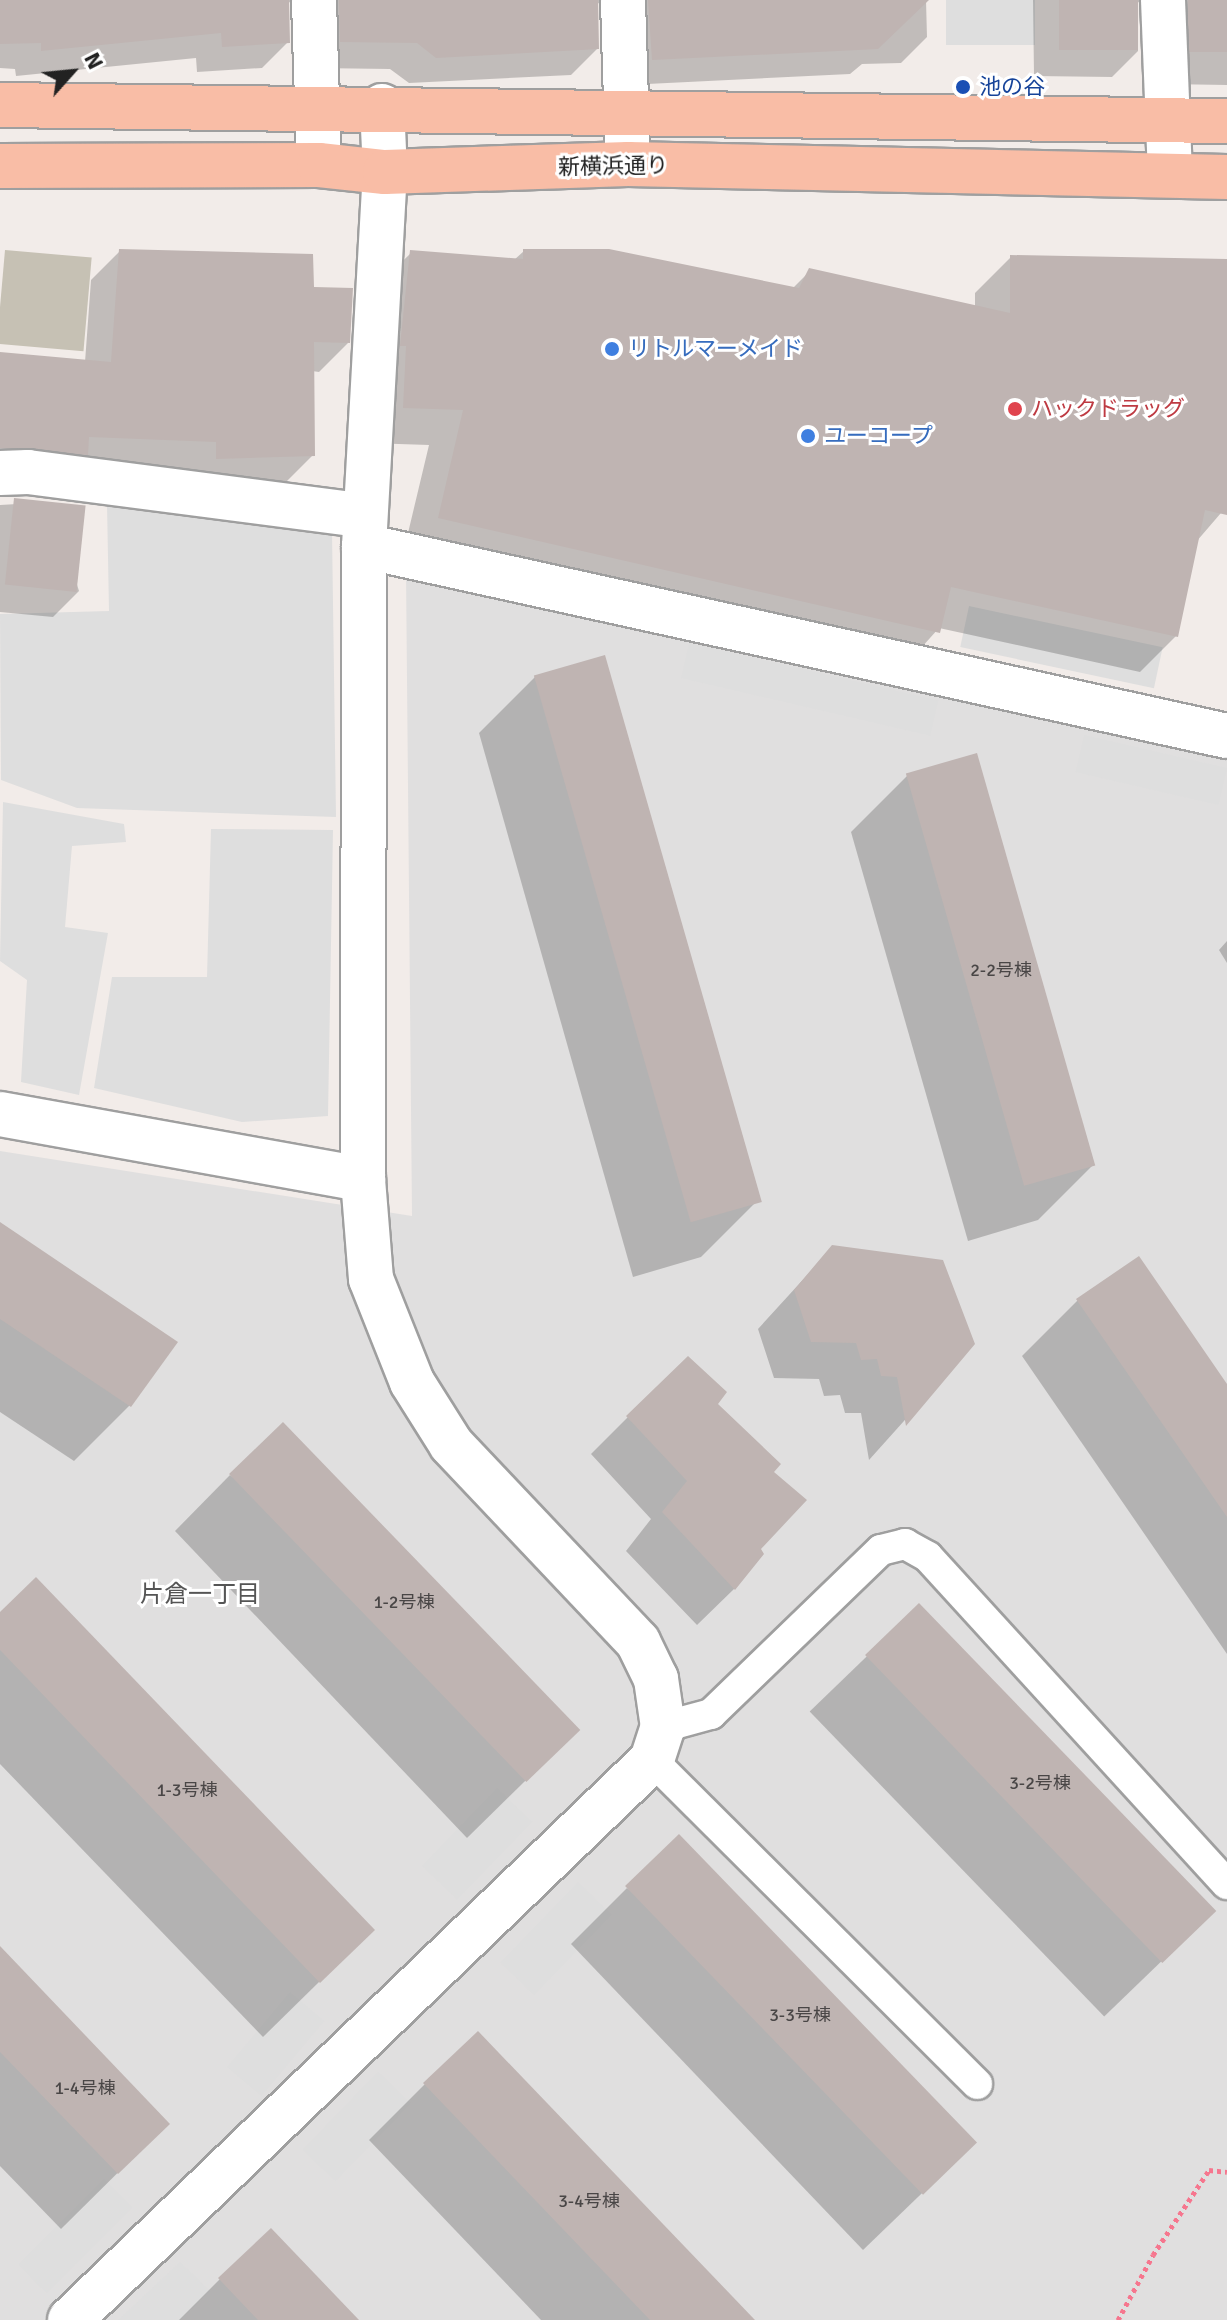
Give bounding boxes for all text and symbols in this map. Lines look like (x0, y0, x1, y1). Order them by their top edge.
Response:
north arrow (32, 32, 112, 112)
text: N (78, 48, 109, 74)
place label: 池の谷 (979, 74, 1045, 100)
marker: 池の谷 (954, 78, 972, 96)
street label: 新横浜通り (558, 152, 668, 180)
place label: リトルマーメイド (628, 336, 804, 362)
marker: リトルマーメイド (603, 340, 621, 358)
place label: ハックドラッグ (1031, 396, 1185, 422)
marker: ハックドラッグ (1006, 400, 1024, 418)
place label: ユーコープ (824, 423, 934, 449)
marker: ユーコープ (799, 427, 817, 445)
house number: 2-2号棟 (970, 959, 1032, 981)
district label: 片倉一丁目 (140, 1581, 260, 1609)
house number: 1-2号棟 (373, 1591, 435, 1613)
house number: 3-2号棟 (1009, 1772, 1071, 1794)
house number: 1-3号棟 (156, 1779, 218, 1801)
house number: 3-3号棟 (769, 2004, 831, 2026)
house number: 1-4号棟 (54, 2077, 116, 2099)
house number: 3-4号棟 (558, 2190, 620, 2212)

